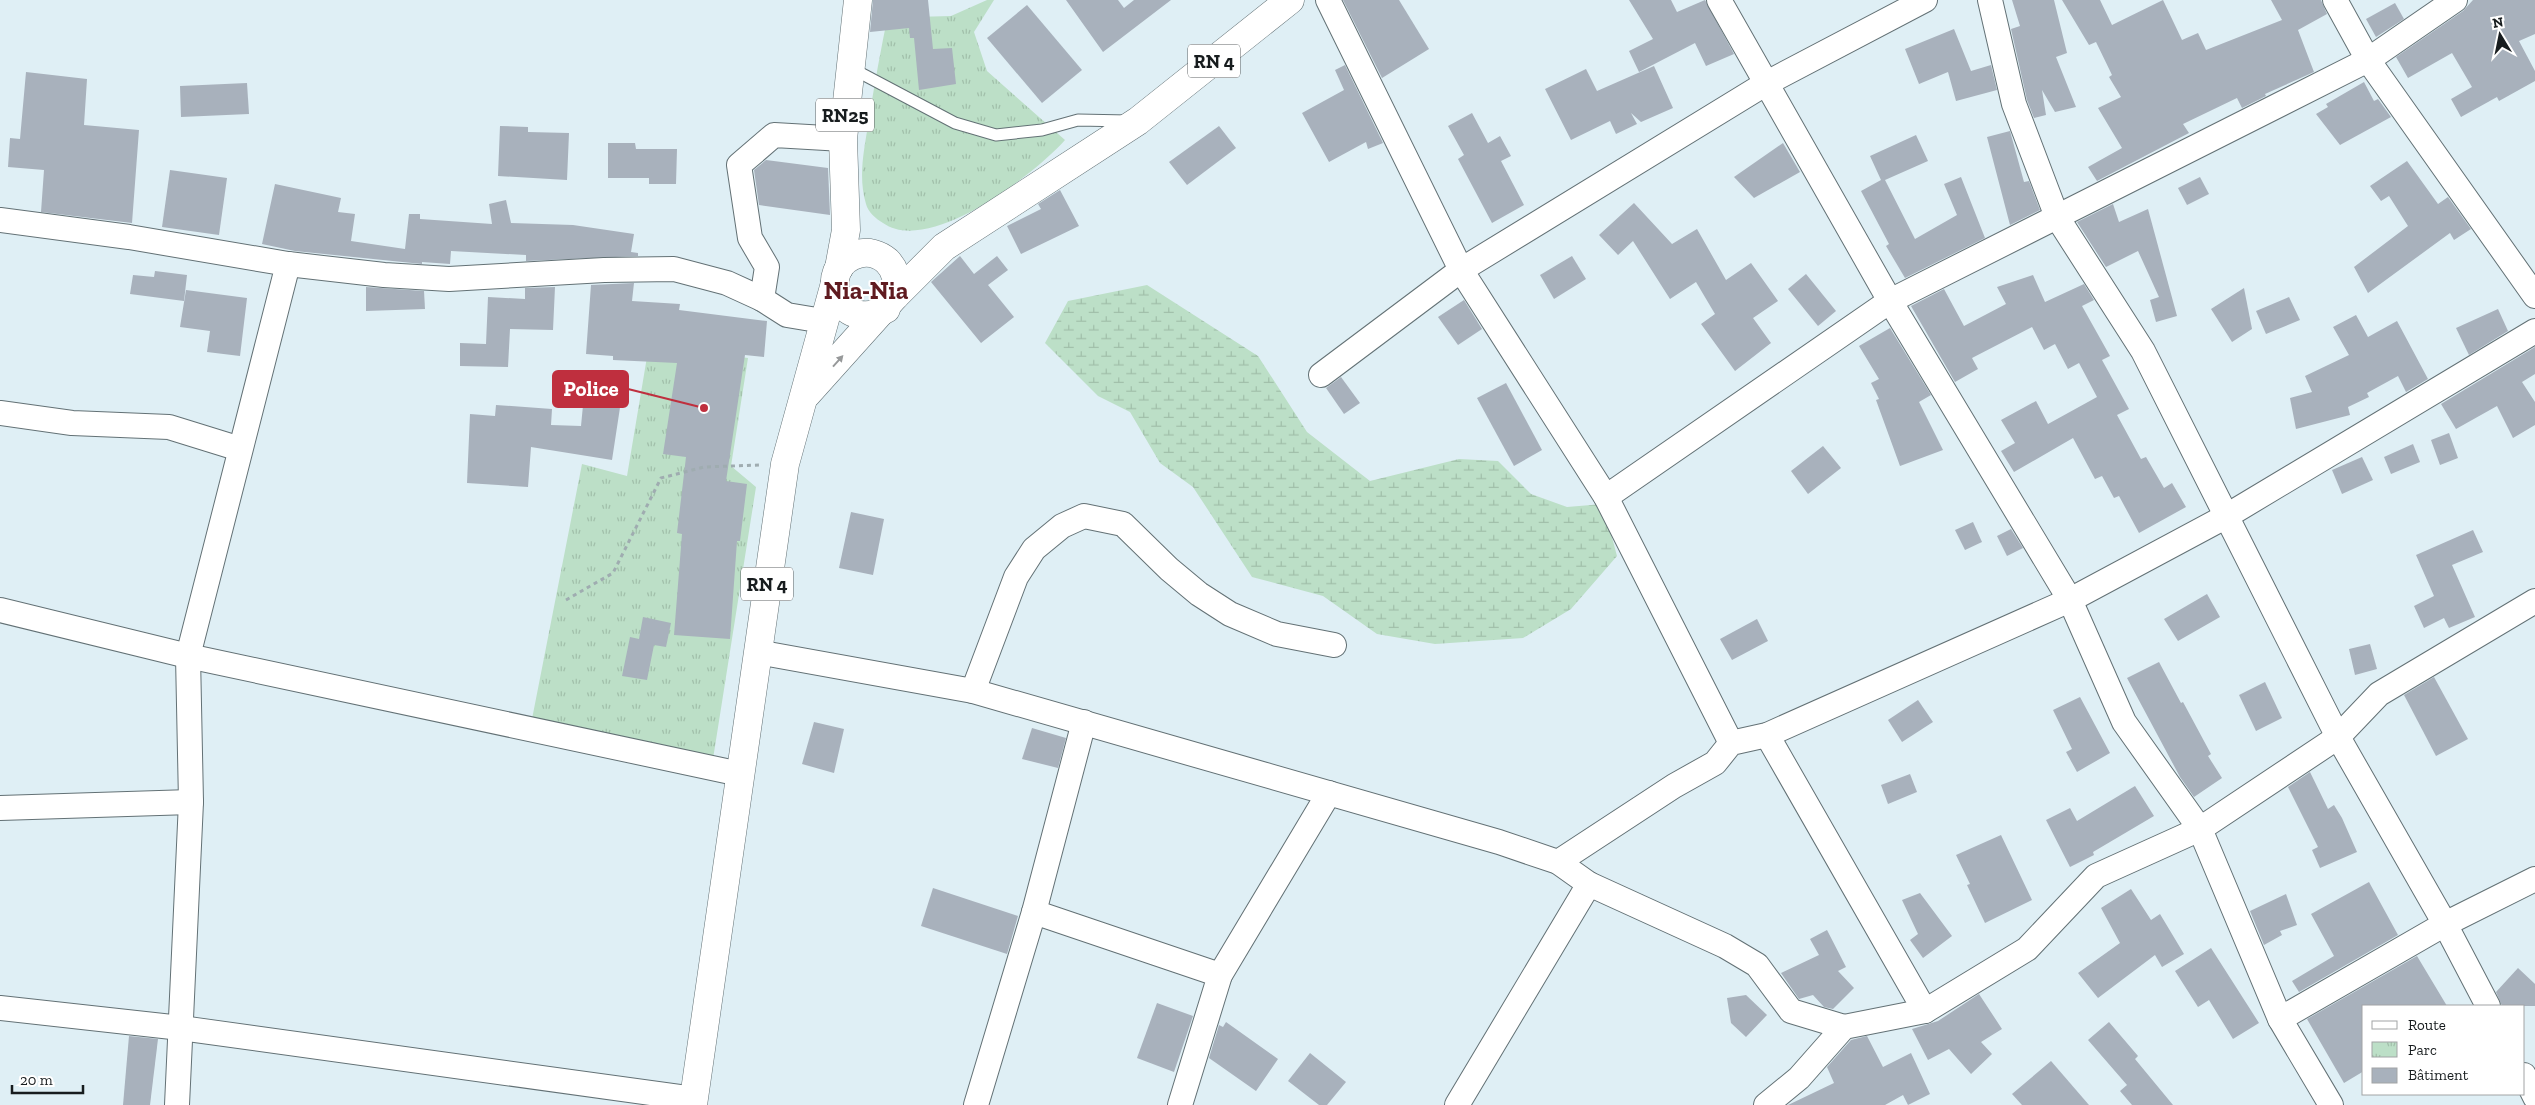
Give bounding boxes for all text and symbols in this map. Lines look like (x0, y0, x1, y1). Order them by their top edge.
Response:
north arrow (2475, 10, 2525, 60)
text: N (2491, 13, 2505, 32)
road number: RN 4 (1188, 44, 1240, 78)
road number: RN25 (816, 98, 874, 132)
district label: Nia-Nia (824, 275, 909, 305)
one-way arrow (832, 356, 844, 368)
callout: Police (553, 371, 628, 407)
text: Police (563, 376, 619, 401)
road number: RN 4 (741, 568, 793, 600)
legend (2362, 1005, 2525, 1095)
text: Route (2408, 1016, 2446, 1034)
text: Parc (2408, 1041, 2437, 1059)
scale bar (12, 1062, 84, 1094)
text: Bâtiment (2408, 1066, 2469, 1084)
text: 20 m (20, 1071, 53, 1089)

